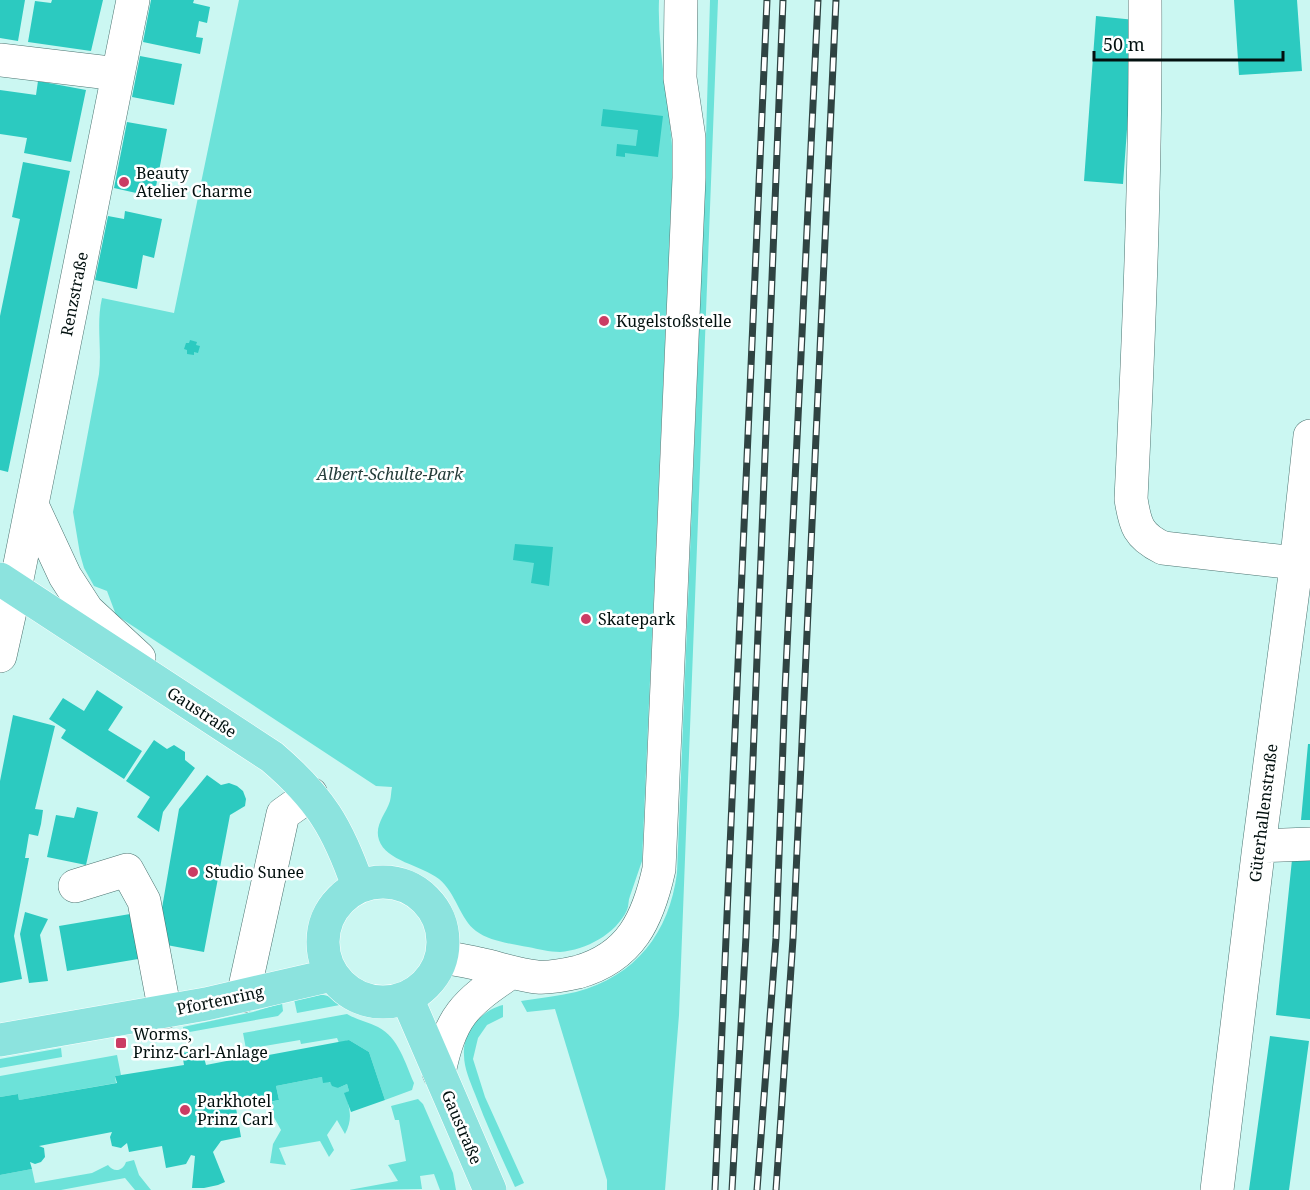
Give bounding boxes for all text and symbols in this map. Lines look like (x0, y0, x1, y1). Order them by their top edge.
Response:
scale bar (1094, 24, 1283, 62)
text: 50 m (1103, 32, 1145, 56)
place label: Beauty Atelier Charme (136, 162, 252, 202)
marker: Beauty Atelier Charme (117, 175, 131, 189)
street label: Renzstraße (55, 250, 93, 338)
place label: Kugelstoßstelle (616, 310, 732, 332)
marker: Kugelstoßstelle (597, 314, 611, 328)
park label: Albert-Schulte-Park (316, 463, 464, 485)
place label: Skatepark (598, 608, 676, 630)
marker: Skatepark (579, 612, 593, 626)
street label: Gaustraße (163, 681, 241, 743)
street label: Güterhallenstraße (1244, 743, 1282, 883)
place label: Studio Sunee (205, 861, 304, 883)
marker: Studio Sunee (186, 865, 200, 879)
street label: Pfortenring (174, 980, 266, 1020)
place label: Worms, Prinz-Carl-Anlage (133, 1023, 268, 1063)
marker: Worms, Prinz-Carl-Anlage (114, 1036, 128, 1050)
street label: Gaustraße (437, 1087, 487, 1167)
place label: Parkhotel Prinz Carl (197, 1090, 273, 1130)
marker: Parkhotel Prinz Carl (178, 1103, 192, 1117)

